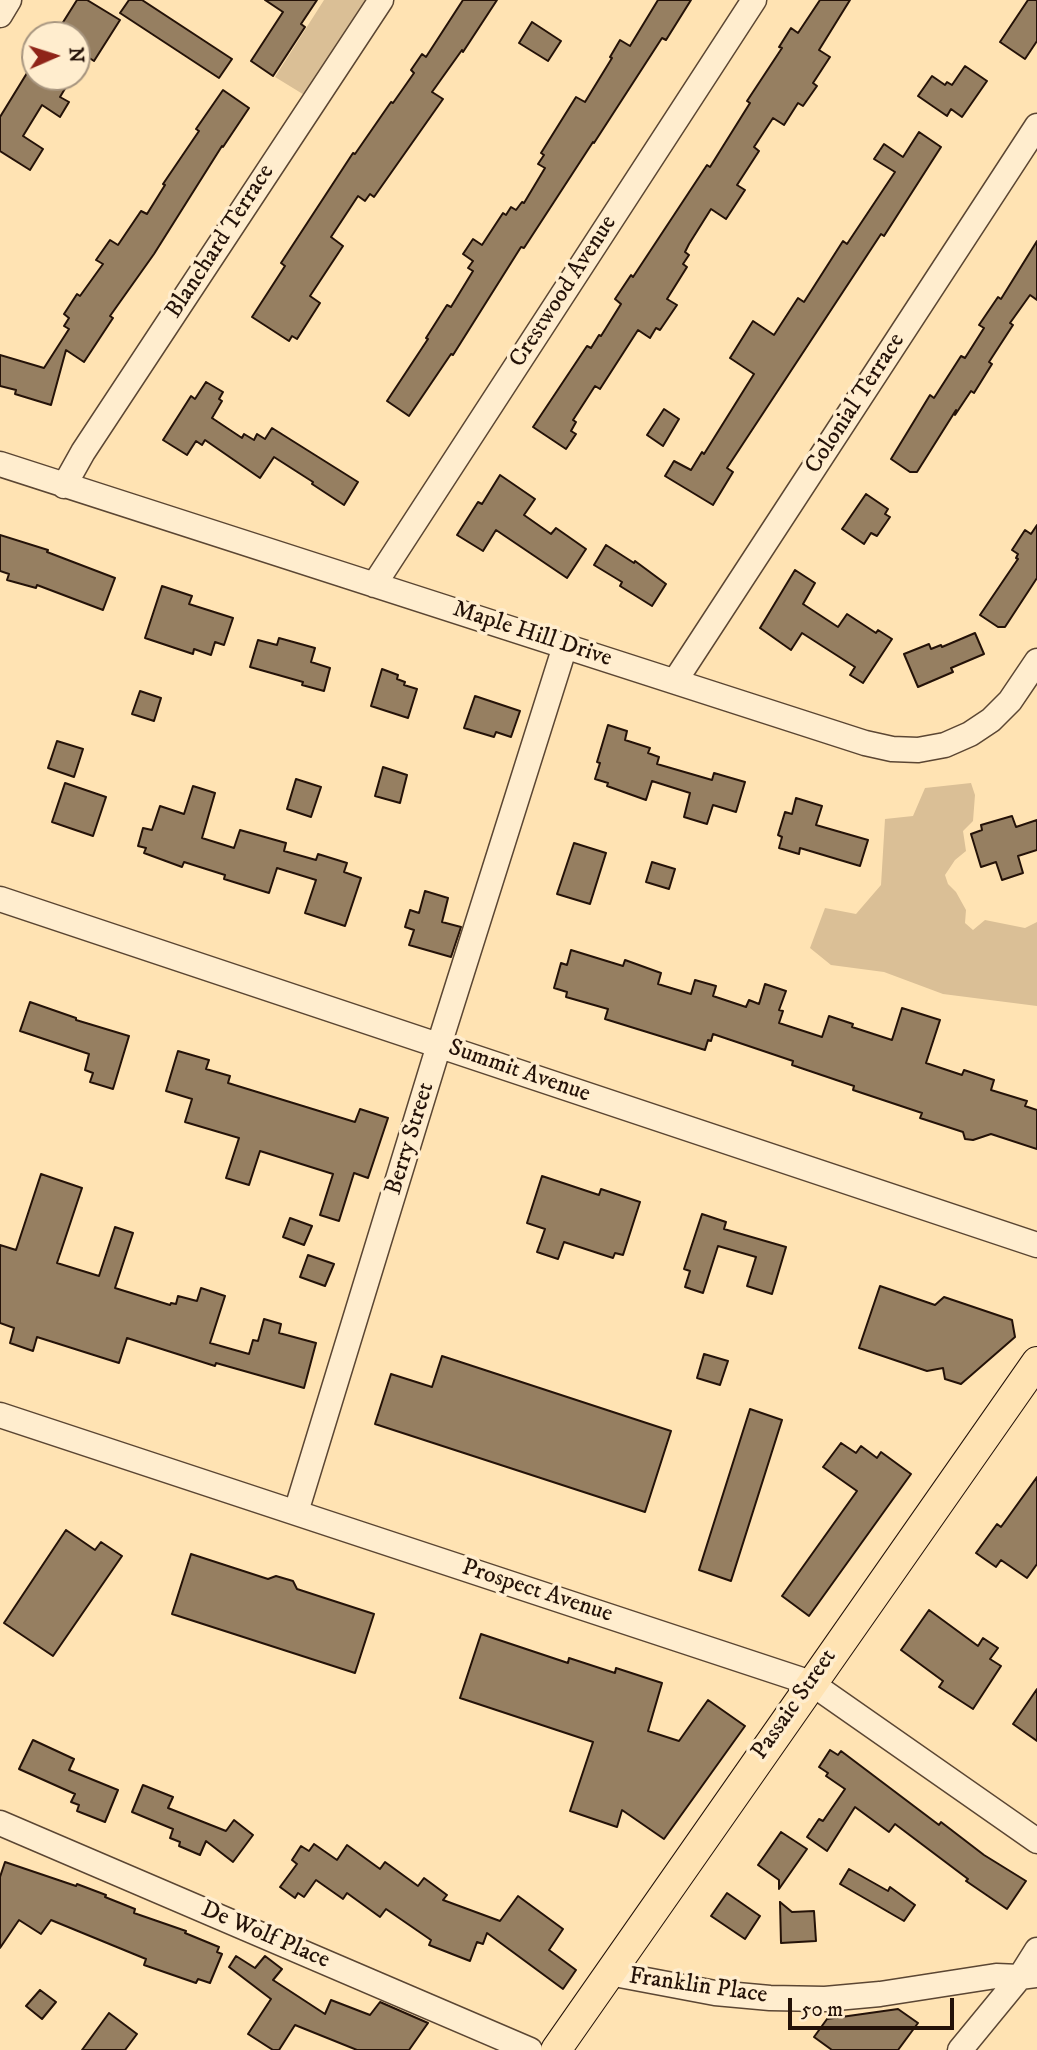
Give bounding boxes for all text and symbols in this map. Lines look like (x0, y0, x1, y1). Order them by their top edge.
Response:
north arrow (21, 21, 91, 91)
text: N (64, 47, 87, 63)
street label: Blanchard Terrace (160, 160, 282, 324)
street label: Crestwood Avenue (504, 211, 624, 373)
street label: Colonial Terrace (800, 328, 912, 480)
street label: Maple Hill Drive (449, 596, 615, 674)
street label: Summit Avenue (444, 1034, 594, 1110)
street label: Berry Street (380, 1079, 442, 1199)
street label: Prospect Avenue (458, 1554, 616, 1630)
street label: Passaic Street (746, 1644, 844, 1766)
street label: De Wolf Place (196, 1896, 334, 1976)
street label: Franklin Place (627, 1963, 769, 2011)
scale bar (792, 1983, 958, 2027)
text: 50 m (801, 1997, 843, 2023)

